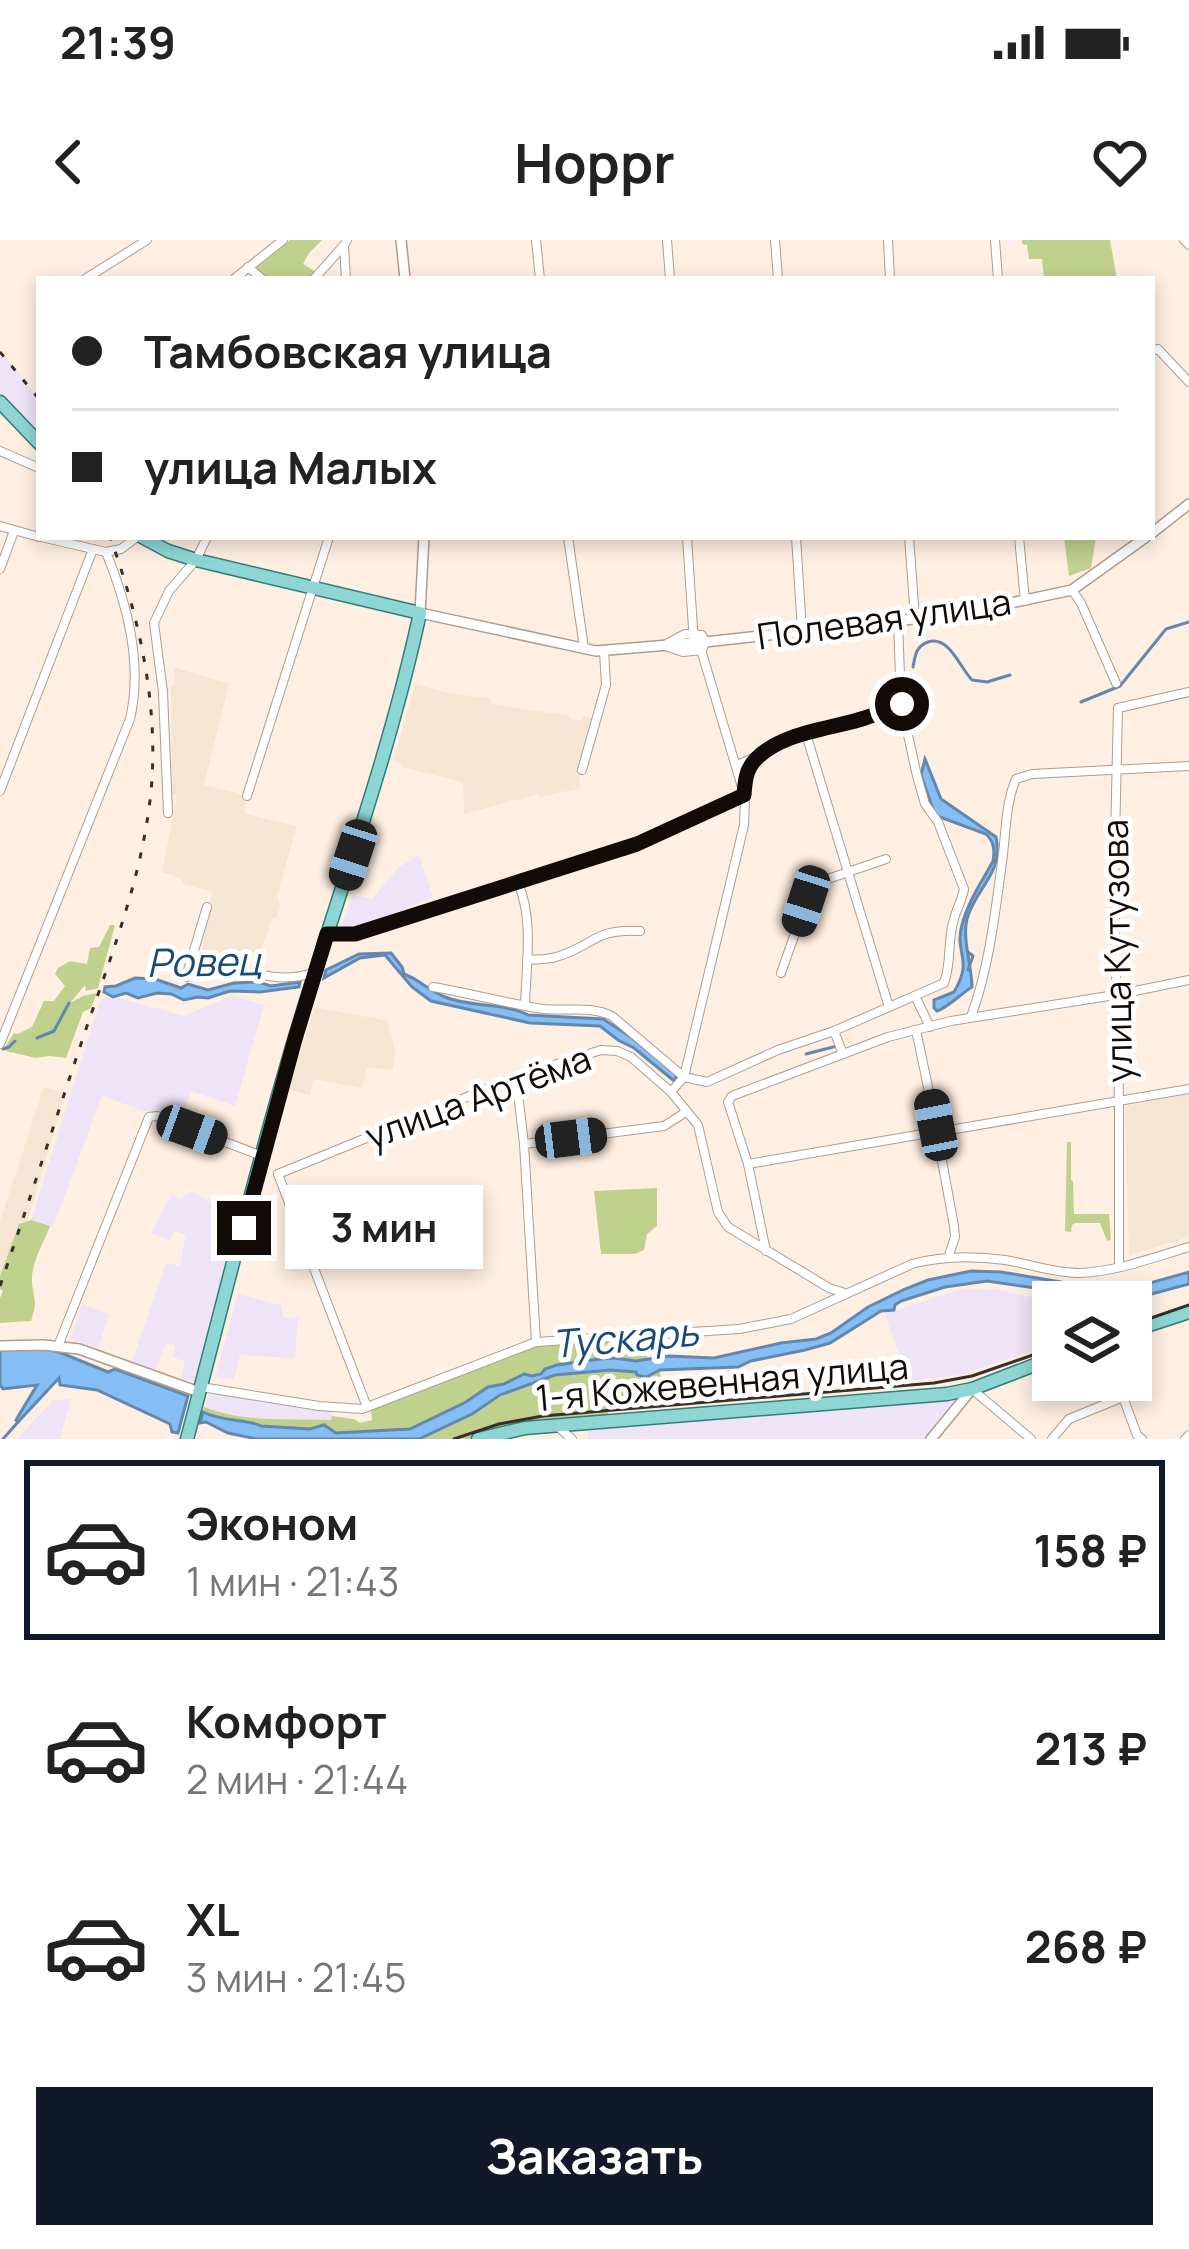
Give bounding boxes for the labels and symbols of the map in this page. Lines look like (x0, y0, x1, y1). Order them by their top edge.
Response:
street label: Полевая улица (754, 576, 1014, 661)
route start (875, 677, 929, 731)
car (325, 815, 381, 895)
street label: улица Кутузова (1090, 819, 1143, 1083)
car (778, 861, 834, 941)
water label: Ровец (146, 933, 263, 989)
street label: улица Артёма (358, 1033, 597, 1160)
car (911, 1086, 961, 1164)
car (152, 1101, 232, 1159)
car (533, 1116, 609, 1160)
callout: 3 мин (286, 1186, 484, 1270)
route end (217, 1201, 271, 1255)
water label: Тускарь (549, 1304, 702, 1370)
street label: 1-я Кожевенная улица (533, 1341, 911, 1422)

